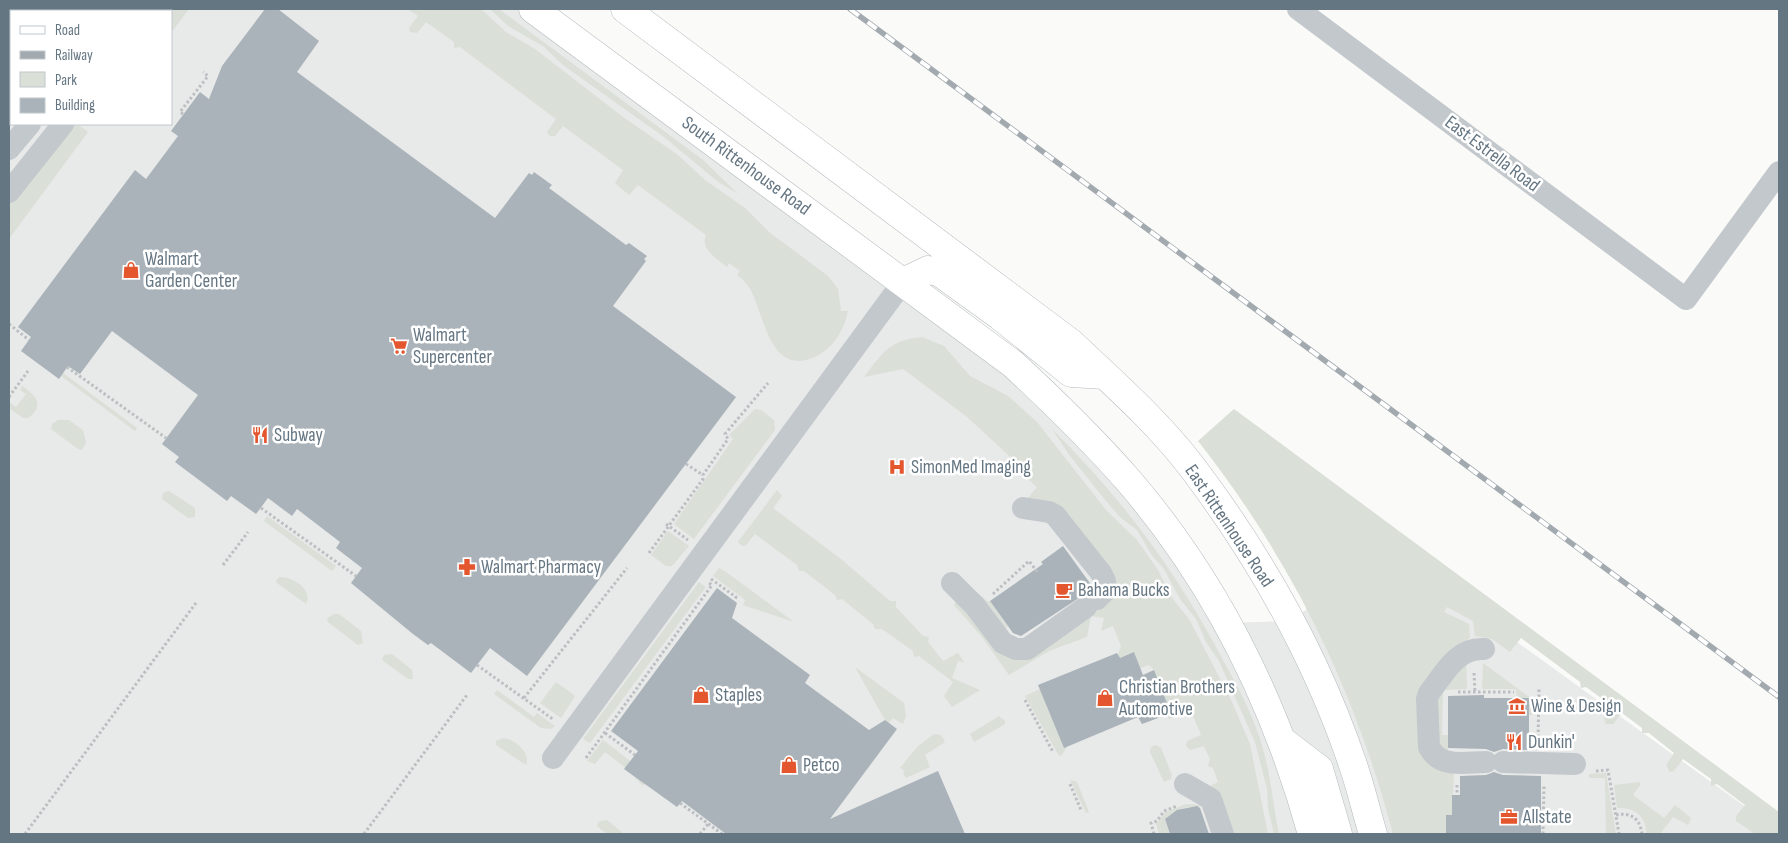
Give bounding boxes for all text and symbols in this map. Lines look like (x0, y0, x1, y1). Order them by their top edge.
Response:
legend (10, 10, 172, 125)
text: Road (55, 21, 80, 40)
text: Railway (55, 46, 93, 65)
text: Park (55, 71, 77, 90)
text: Building (55, 96, 95, 115)
street label: East Estrella Road (1440, 111, 1544, 197)
street label: South Rittenhouse Road (677, 112, 815, 220)
place label: Walmart Garden Center (145, 248, 238, 293)
shop icon: Walmart Garden Center (121, 260, 141, 280)
place label: Walmart Supercenter (413, 324, 492, 369)
supermarket icon: Walmart Supercenter (389, 336, 409, 356)
place label: Subway (274, 424, 323, 447)
restaurant icon: Subway (250, 425, 270, 445)
place label: SimonMed Imaging (911, 456, 1031, 479)
hospital icon: SimonMed Imaging (887, 457, 907, 477)
street label: East Rittenhouse Road (1179, 460, 1279, 592)
place label: Walmart Pharmacy (481, 556, 602, 579)
pharmacy icon: Walmart Pharmacy (457, 557, 477, 577)
place label: Bahama Bucks (1078, 579, 1170, 602)
cafe icon: Bahama Bucks (1054, 580, 1074, 600)
place label: Christian Brothers Automotive (1118, 676, 1235, 721)
place label: Staples (715, 684, 762, 707)
shop icon: Staples (691, 685, 711, 705)
shop icon: Christian Brothers Automotive (1095, 688, 1115, 708)
place label: Wine & Design (1531, 695, 1621, 718)
museum icon: Wine & Design (1507, 696, 1527, 716)
place label: Dunkin' (1528, 731, 1575, 754)
restaurant icon: Dunkin' (1504, 732, 1524, 752)
place label: Petco (803, 754, 840, 777)
shop icon: Petco (779, 755, 799, 775)
place label: Allstate (1522, 806, 1572, 829)
office icon: Allstate (1499, 807, 1519, 827)

